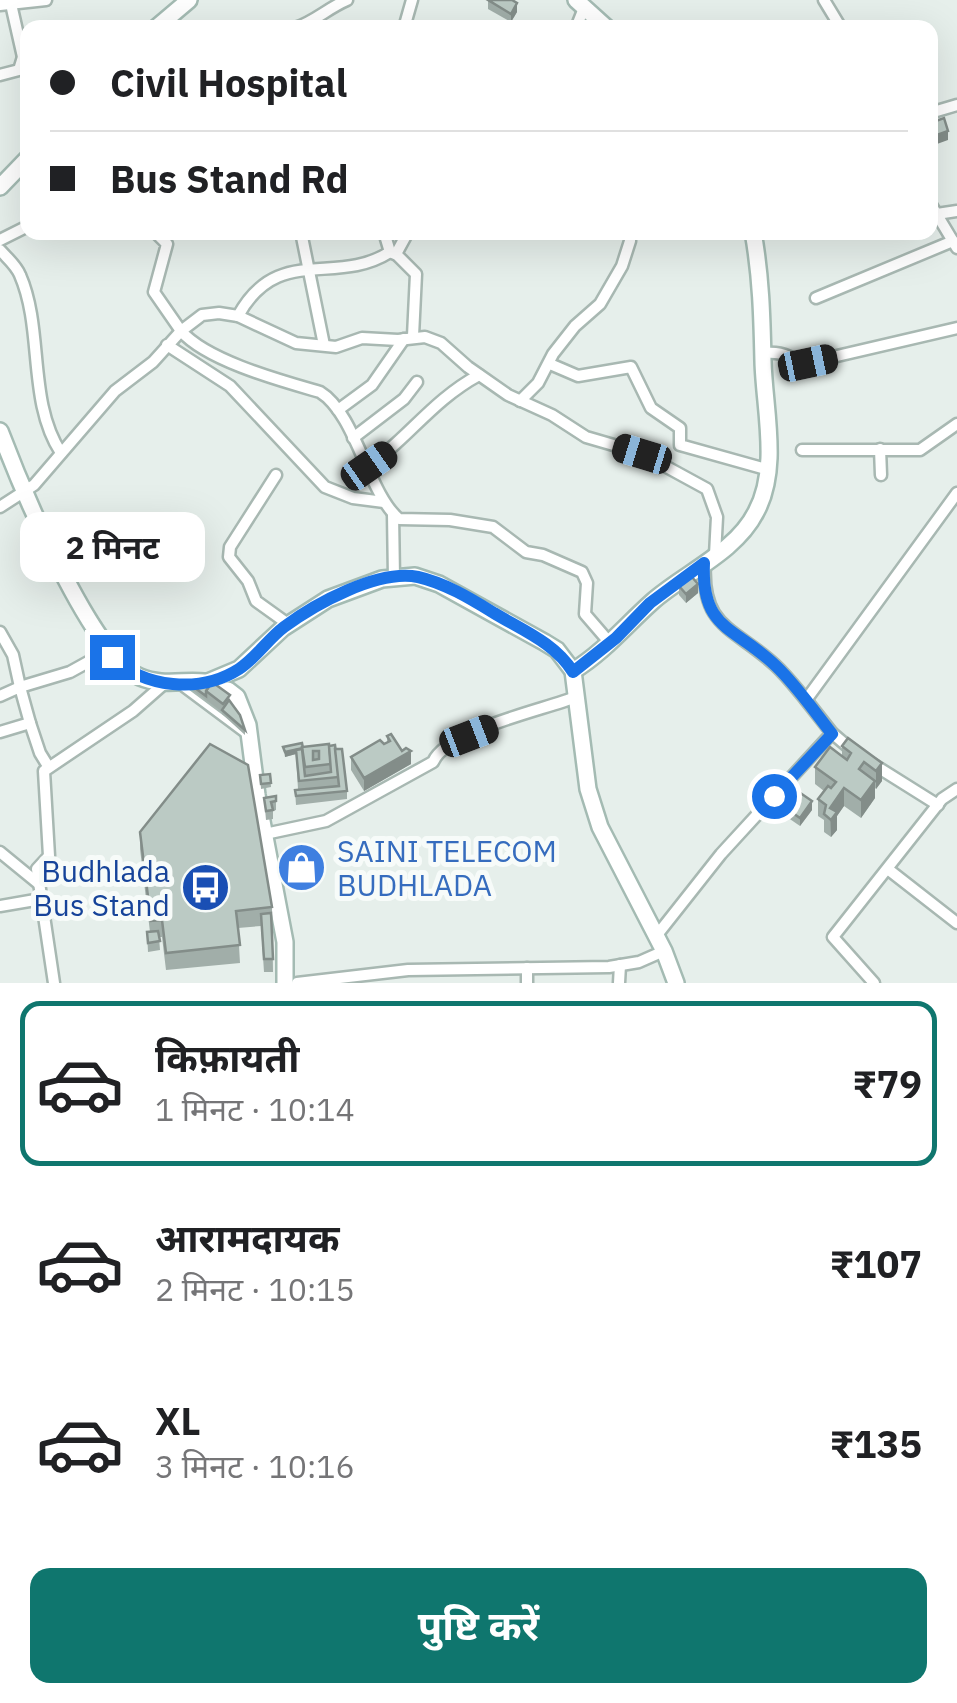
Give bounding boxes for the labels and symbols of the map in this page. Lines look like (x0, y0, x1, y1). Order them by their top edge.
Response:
car (776, 342, 840, 384)
car (609, 431, 675, 477)
car (336, 437, 402, 495)
callout: 2 मिनट (19, 512, 204, 582)
route end (90, 635, 135, 680)
car (436, 711, 502, 761)
route start (752, 774, 797, 819)
place label: SAINI TELECOM BUDHLADA (337, 831, 557, 904)
shop icon: SAINI TELECOM BUDHLADA (276, 841, 328, 893)
place label: Budhlada Bus Stand (33, 851, 170, 924)
bus stop icon: Budhlada Bus Stand (179, 861, 231, 913)

